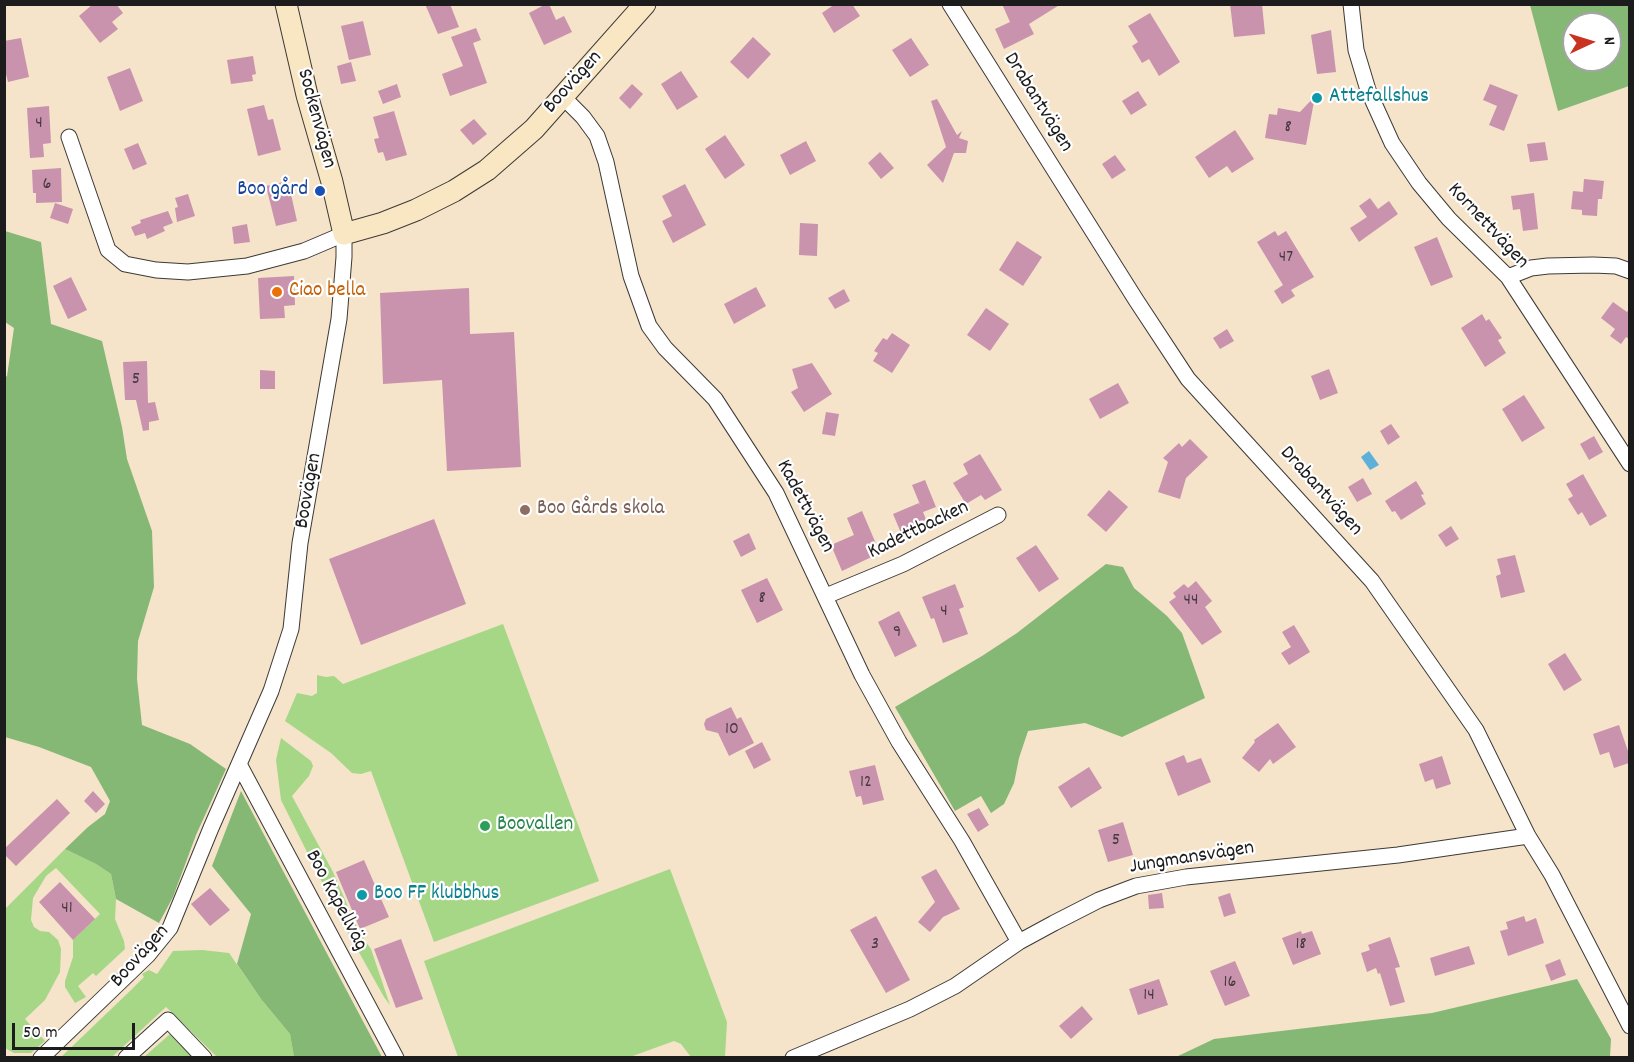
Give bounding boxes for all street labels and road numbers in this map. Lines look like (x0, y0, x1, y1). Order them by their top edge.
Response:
street label: Boovägen (539, 46, 609, 120)
street label: Drabantvägen (997, 49, 1077, 157)
street label: Sockenvägen (290, 66, 340, 172)
street label: Kornettvägen (1441, 179, 1533, 275)
street label: Drabantvägen (1273, 442, 1367, 542)
street label: Boovägen (291, 451, 329, 531)
street label: Kadettvägen (769, 456, 839, 558)
street label: Kadettbacken (864, 496, 974, 566)
street label: Jungmansvägen (1128, 837, 1256, 881)
street label: Boo Kapellväg (298, 846, 372, 956)
street label: Boovägen (106, 920, 176, 994)

